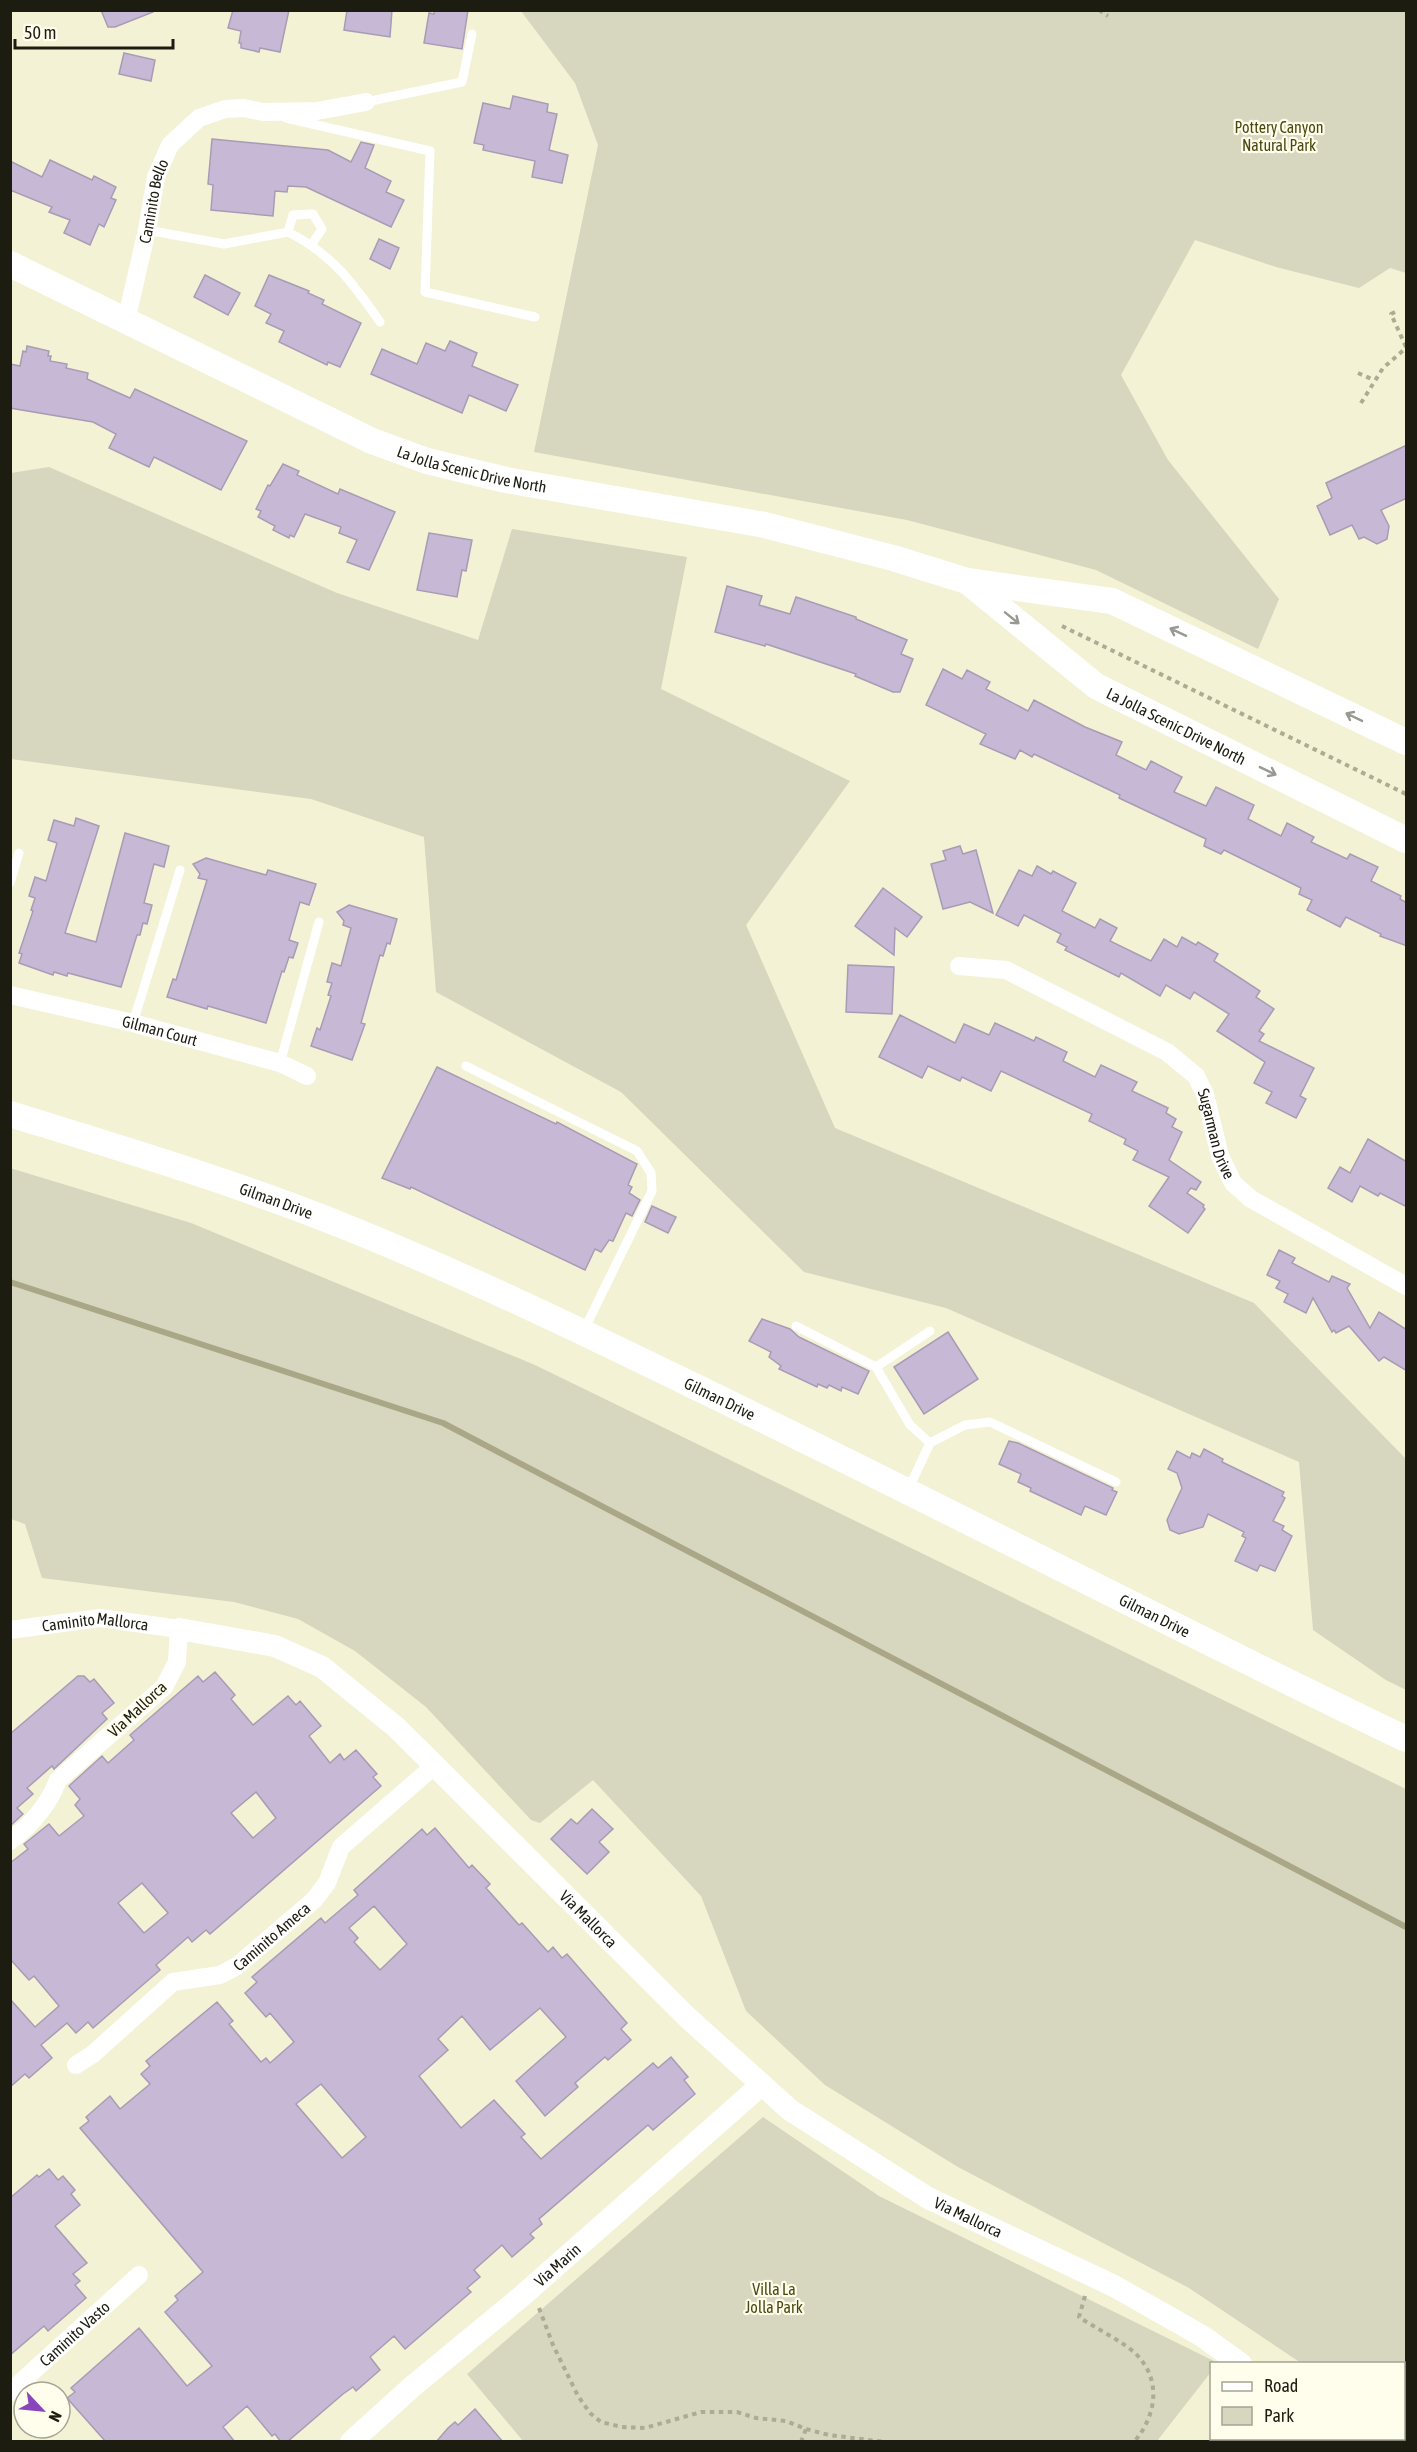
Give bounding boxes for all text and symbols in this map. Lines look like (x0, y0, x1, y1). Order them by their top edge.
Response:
scale bar (15, 12, 172, 50)
text: 50 m (24, 22, 56, 43)
park label: Pottery Canyon Natural Park (1234, 118, 1324, 154)
street label: Caminito Bello (135, 156, 172, 245)
street label: La Jolla Scenic Drive North (395, 442, 548, 496)
one-way arrow (1004, 611, 1020, 624)
one-way arrow (1170, 626, 1188, 638)
street label: La Jolla Scenic Drive North (1104, 684, 1249, 768)
one-way arrow (1345, 710, 1363, 722)
one-way arrow (1258, 766, 1276, 778)
street label: Gilman Court (121, 1012, 200, 1049)
street label: Sugarman Drive (1195, 1085, 1239, 1182)
street label: Gilman Drive (237, 1179, 315, 1222)
street label: Gilman Drive (682, 1374, 758, 1423)
street label: Gilman Drive (1117, 1590, 1193, 1641)
street label: Caminito Mallorca (41, 1609, 150, 1635)
street label: Via Mallorca (104, 1677, 170, 1741)
street label: Via Mallorca (556, 1887, 621, 1951)
street label: Caminito Ameca (229, 1899, 314, 1974)
street label: Via Mallorca (931, 2193, 1005, 2241)
street label: Via Marin (531, 2240, 584, 2290)
park label: Villa La Jolla Park (745, 2280, 803, 2316)
street label: Caminito Vasto (36, 2297, 113, 2370)
legend (1210, 2362, 1405, 2440)
text: Road (1264, 2375, 1298, 2396)
north arrow (12, 2380, 72, 2440)
text: Park (1264, 2405, 1294, 2426)
text: N (45, 2408, 66, 2425)

